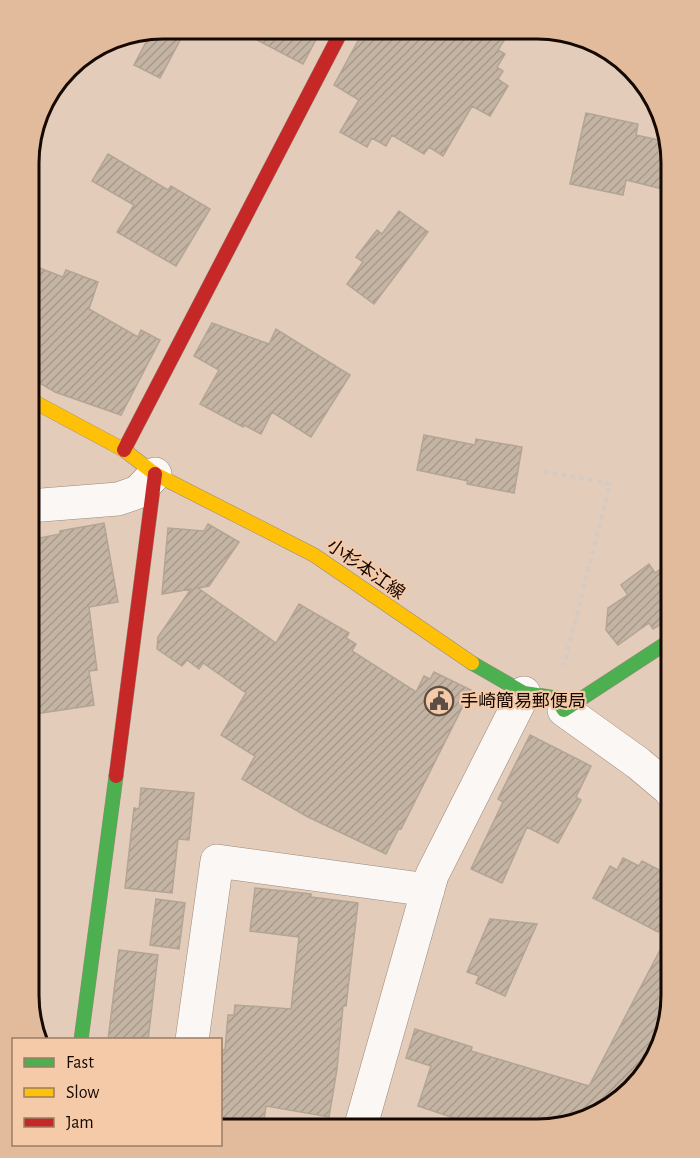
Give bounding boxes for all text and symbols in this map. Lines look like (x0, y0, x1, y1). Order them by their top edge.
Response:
street label: 小杉本江線 (323, 535, 409, 603)
public building icon: 手崎簡易郵便局 (423, 685, 455, 717)
place label: 手崎簡易郵便局 (460, 691, 586, 711)
legend (12, 1038, 222, 1146)
text: Fast (66, 1054, 94, 1072)
text: Slow (66, 1084, 99, 1102)
text: Jam (66, 1114, 94, 1132)

